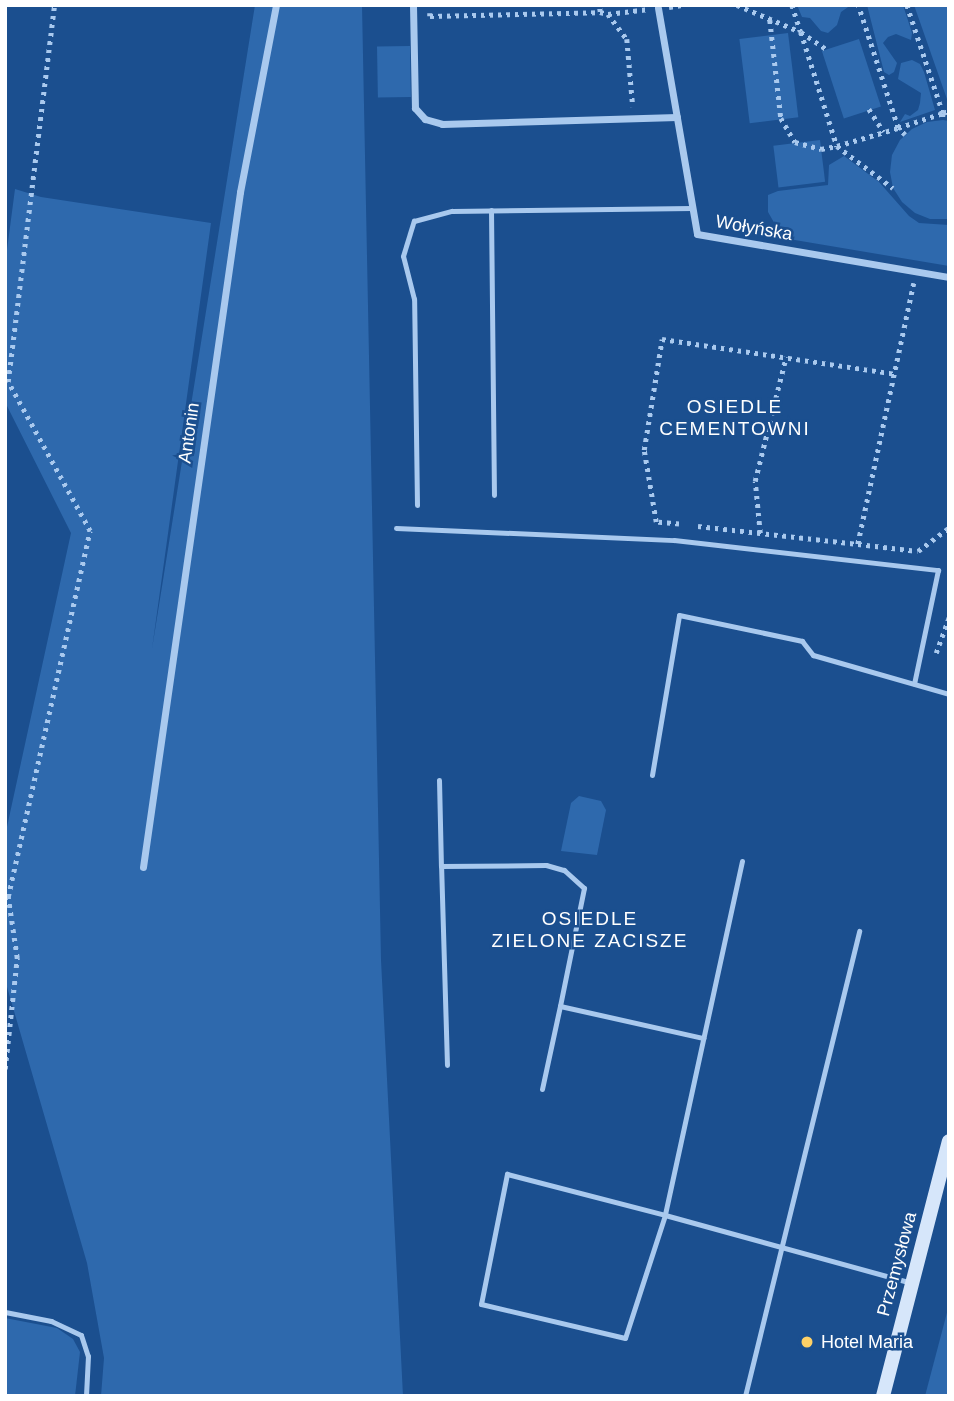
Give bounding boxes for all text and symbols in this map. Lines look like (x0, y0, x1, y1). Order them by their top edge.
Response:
street label: Wołyńska (714, 211, 794, 245)
district label: OSIEDLE CEMENTOWNI (660, 396, 810, 440)
street label: Antonin (174, 401, 204, 465)
district label: OSIEDLE ZIELONE ZACISZE (493, 908, 687, 952)
street label: Przemysłowa (873, 1210, 921, 1318)
place label: Hotel Maria (821, 1331, 913, 1353)
marker: Hotel Maria (799, 1334, 815, 1350)

